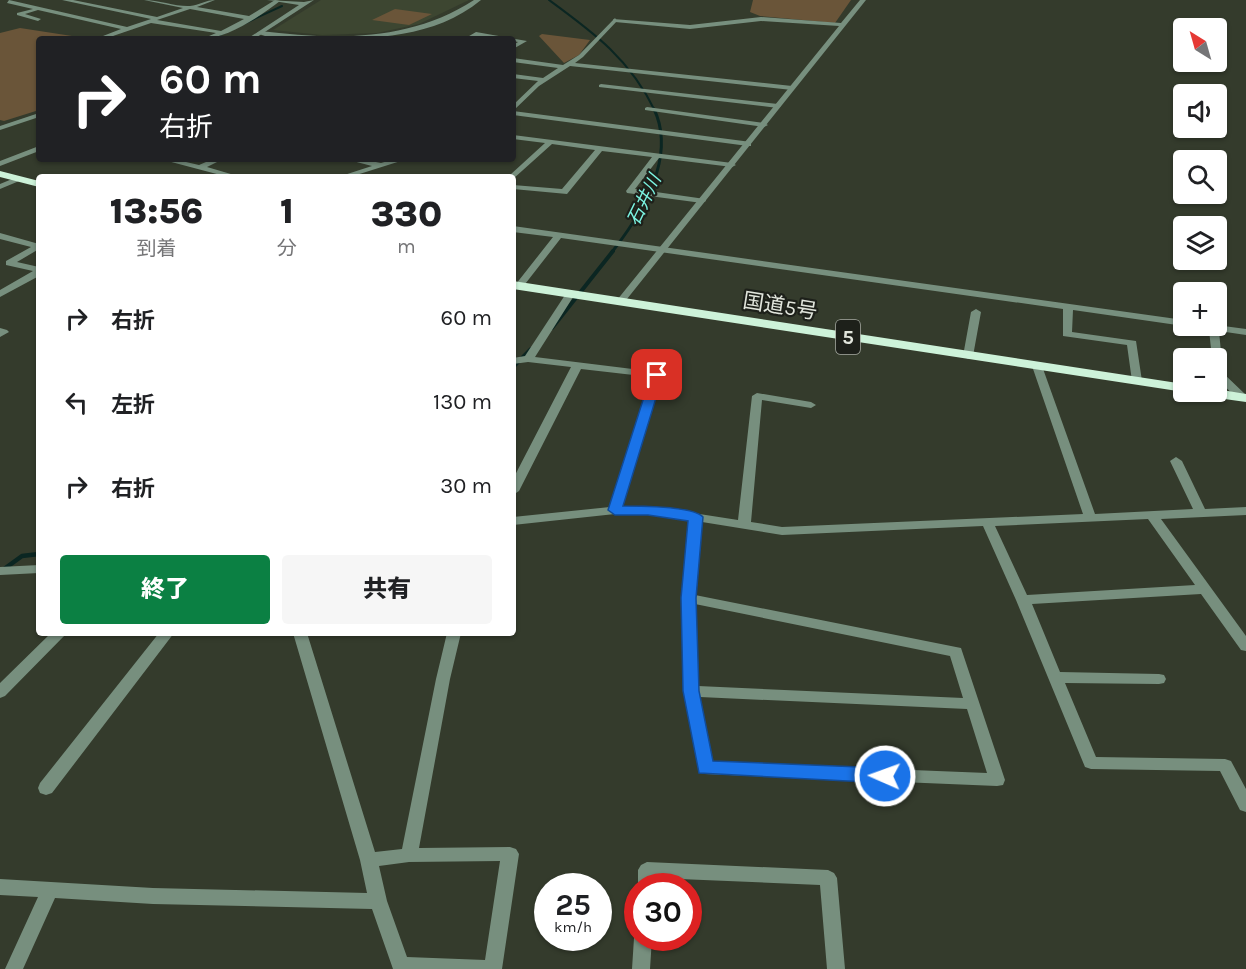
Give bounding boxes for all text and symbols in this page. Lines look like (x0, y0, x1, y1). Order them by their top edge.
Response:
north arrow (1173, 18, 1227, 72)
map controls (1173, 18, 1227, 402)
text: 60 m (159, 54, 262, 104)
icon: right (60, 60, 138, 138)
button: sound (1173, 84, 1227, 138)
text: 右折 (159, 111, 213, 143)
button: search (1173, 150, 1227, 204)
water label: 石井川 (622, 169, 667, 229)
text: 13:56 (110, 190, 203, 232)
text: 1 (280, 190, 294, 232)
text: 330 (371, 193, 442, 235)
button: layers (1173, 216, 1227, 270)
text: m (397, 235, 416, 258)
text: 到着 (136, 237, 176, 260)
text: 分 (277, 237, 297, 260)
button: + (1173, 282, 1227, 336)
street label: 国道5号 (741, 288, 819, 324)
icon: right (60, 302, 93, 335)
text: 60 m (441, 305, 492, 331)
text: 右折 (111, 308, 155, 334)
road number: 5 (836, 320, 860, 354)
button: − (1173, 348, 1227, 402)
pin (631, 349, 682, 400)
icon: arrive (640, 358, 673, 391)
icon: left (60, 386, 93, 419)
text: 130 m (433, 389, 492, 415)
text: 左折 (111, 392, 155, 418)
icon: right (60, 470, 93, 503)
text: 30 m (440, 473, 492, 499)
text: 右折 (111, 476, 155, 502)
button: 終了 (60, 555, 270, 624)
button: 共有 (282, 555, 492, 624)
position arrow (853, 744, 917, 808)
speed limit sign: 30 (624, 873, 702, 951)
text: 25 (555, 887, 591, 923)
text: km/h (554, 918, 592, 936)

